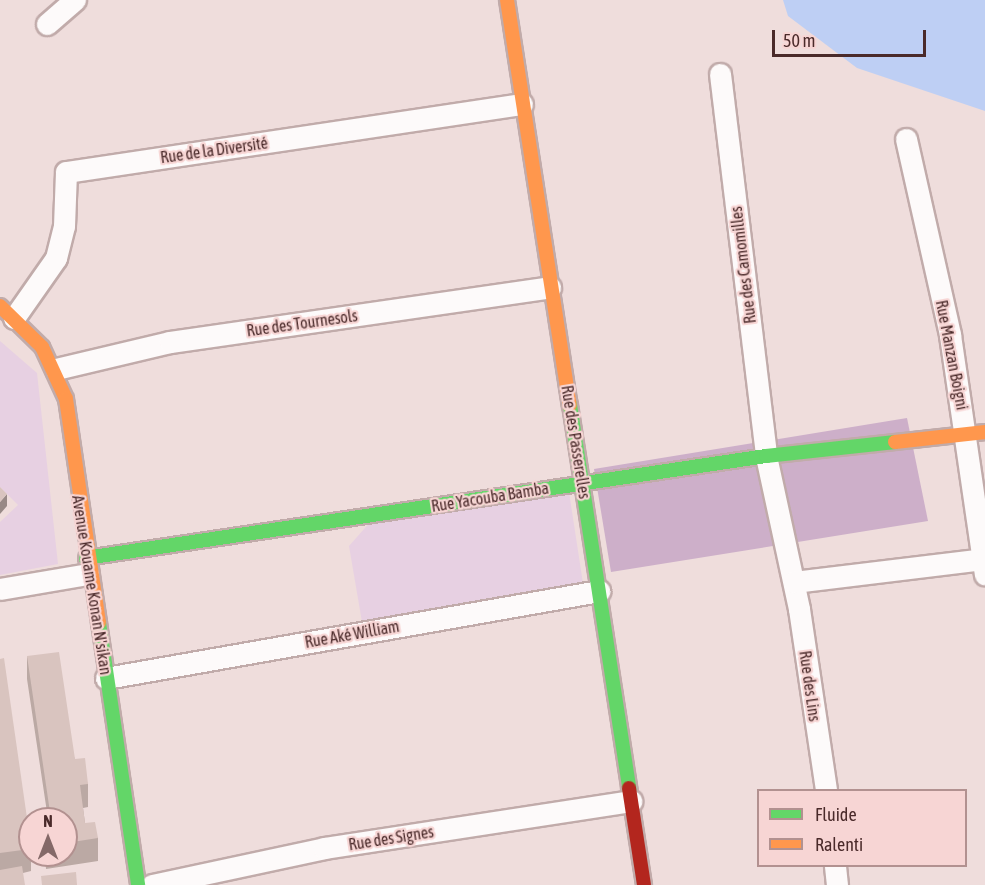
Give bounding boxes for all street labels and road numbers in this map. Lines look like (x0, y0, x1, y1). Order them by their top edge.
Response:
street label: Rue de la Diversité (159, 133, 269, 167)
street label: Rue des Camomilles (726, 205, 760, 325)
street label: Rue Manzan Boigni (932, 299, 972, 411)
street label: Rue des Tournesols (245, 306, 359, 340)
street label: Rue des Passerelles (558, 384, 594, 500)
street label: Rue Yacouba Bamba (430, 478, 550, 516)
street label: Avenue Kouame Konan N'sikan (68, 494, 116, 676)
street label: Rue Aké William (303, 616, 401, 652)
street label: Rue des Lins (796, 649, 824, 723)
street label: Rue des Signes (347, 822, 435, 854)

